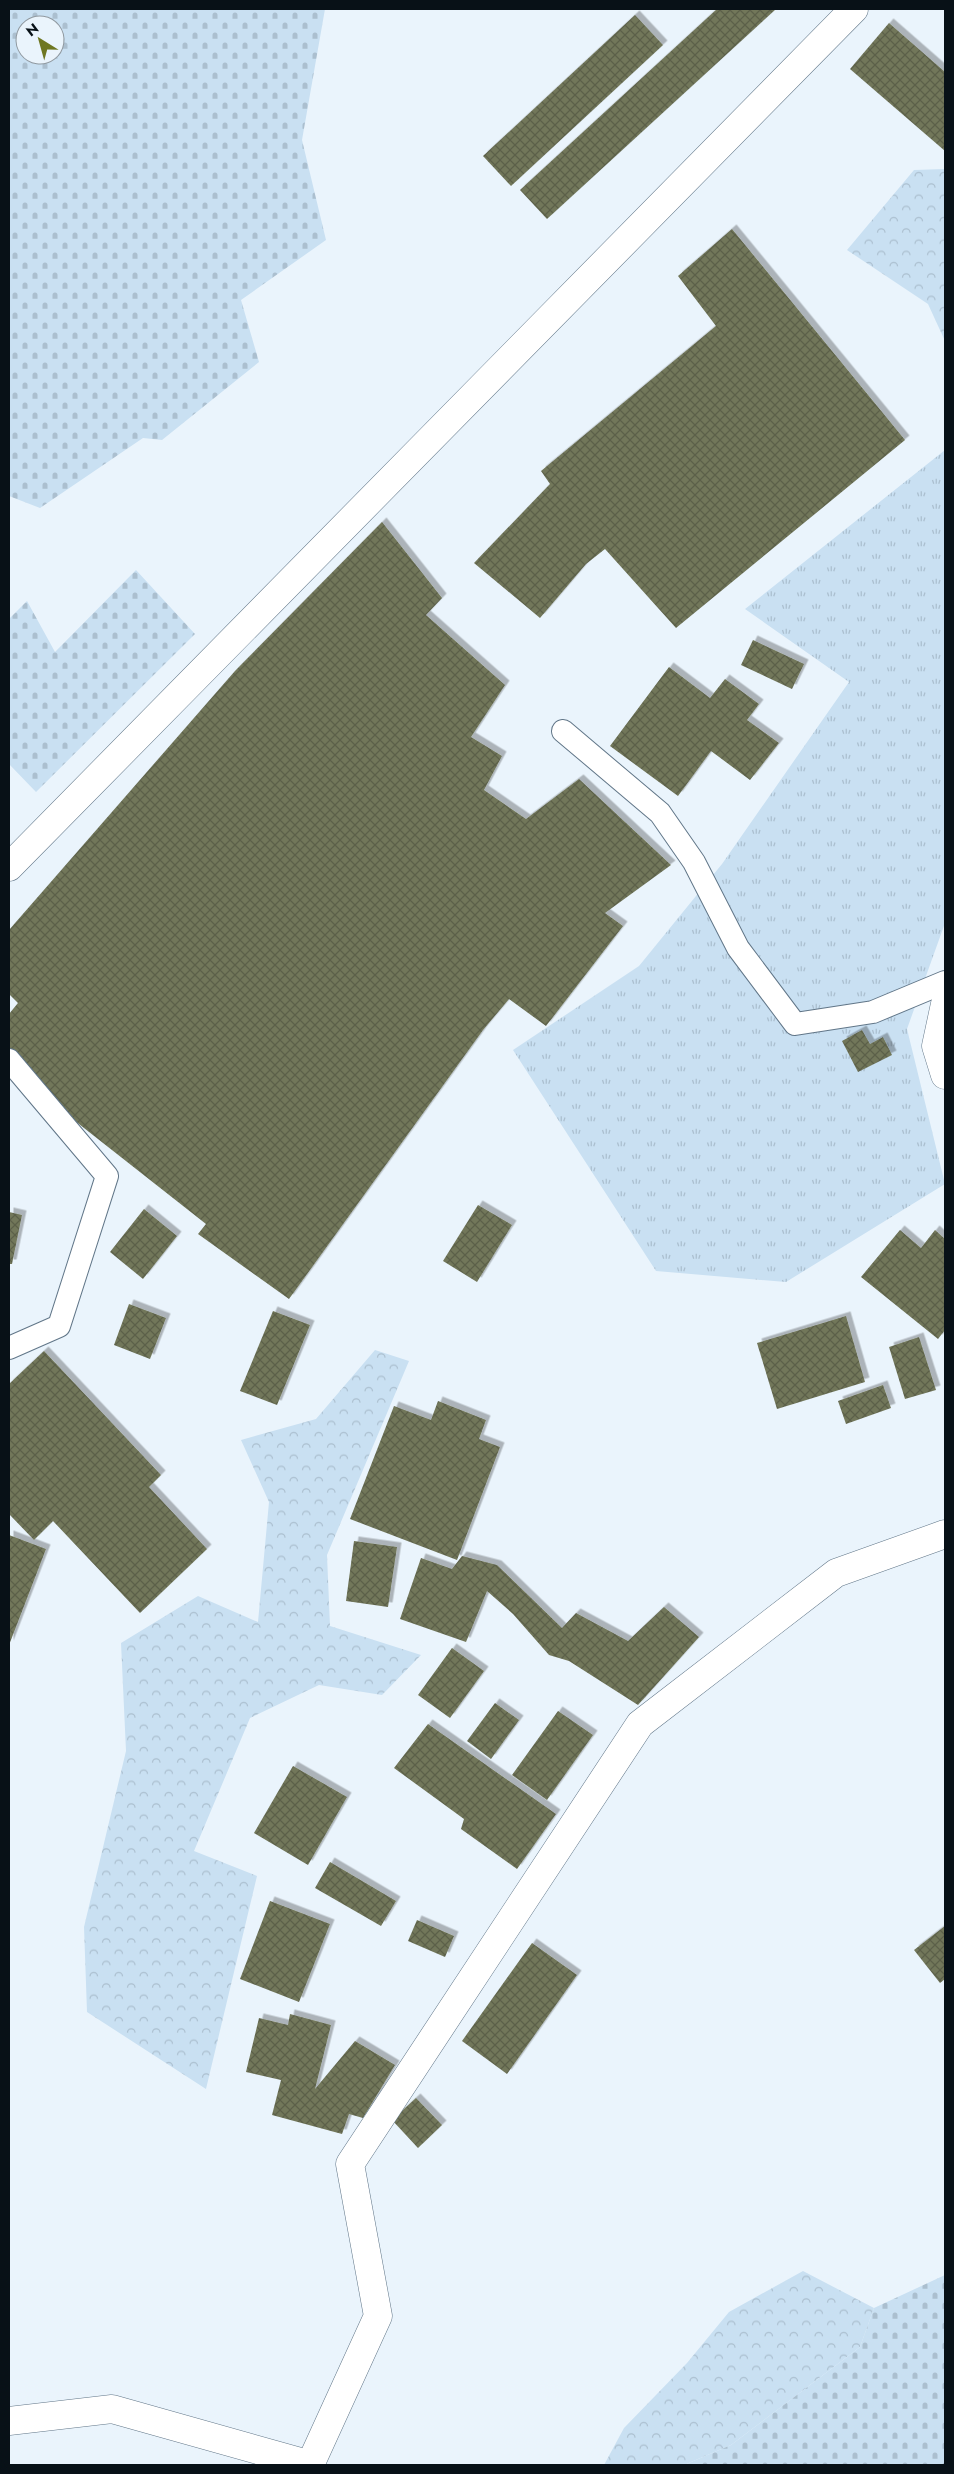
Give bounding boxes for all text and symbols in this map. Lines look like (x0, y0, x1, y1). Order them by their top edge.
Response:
north arrow (15, 15, 65, 65)
text: N (22, 18, 43, 41)

